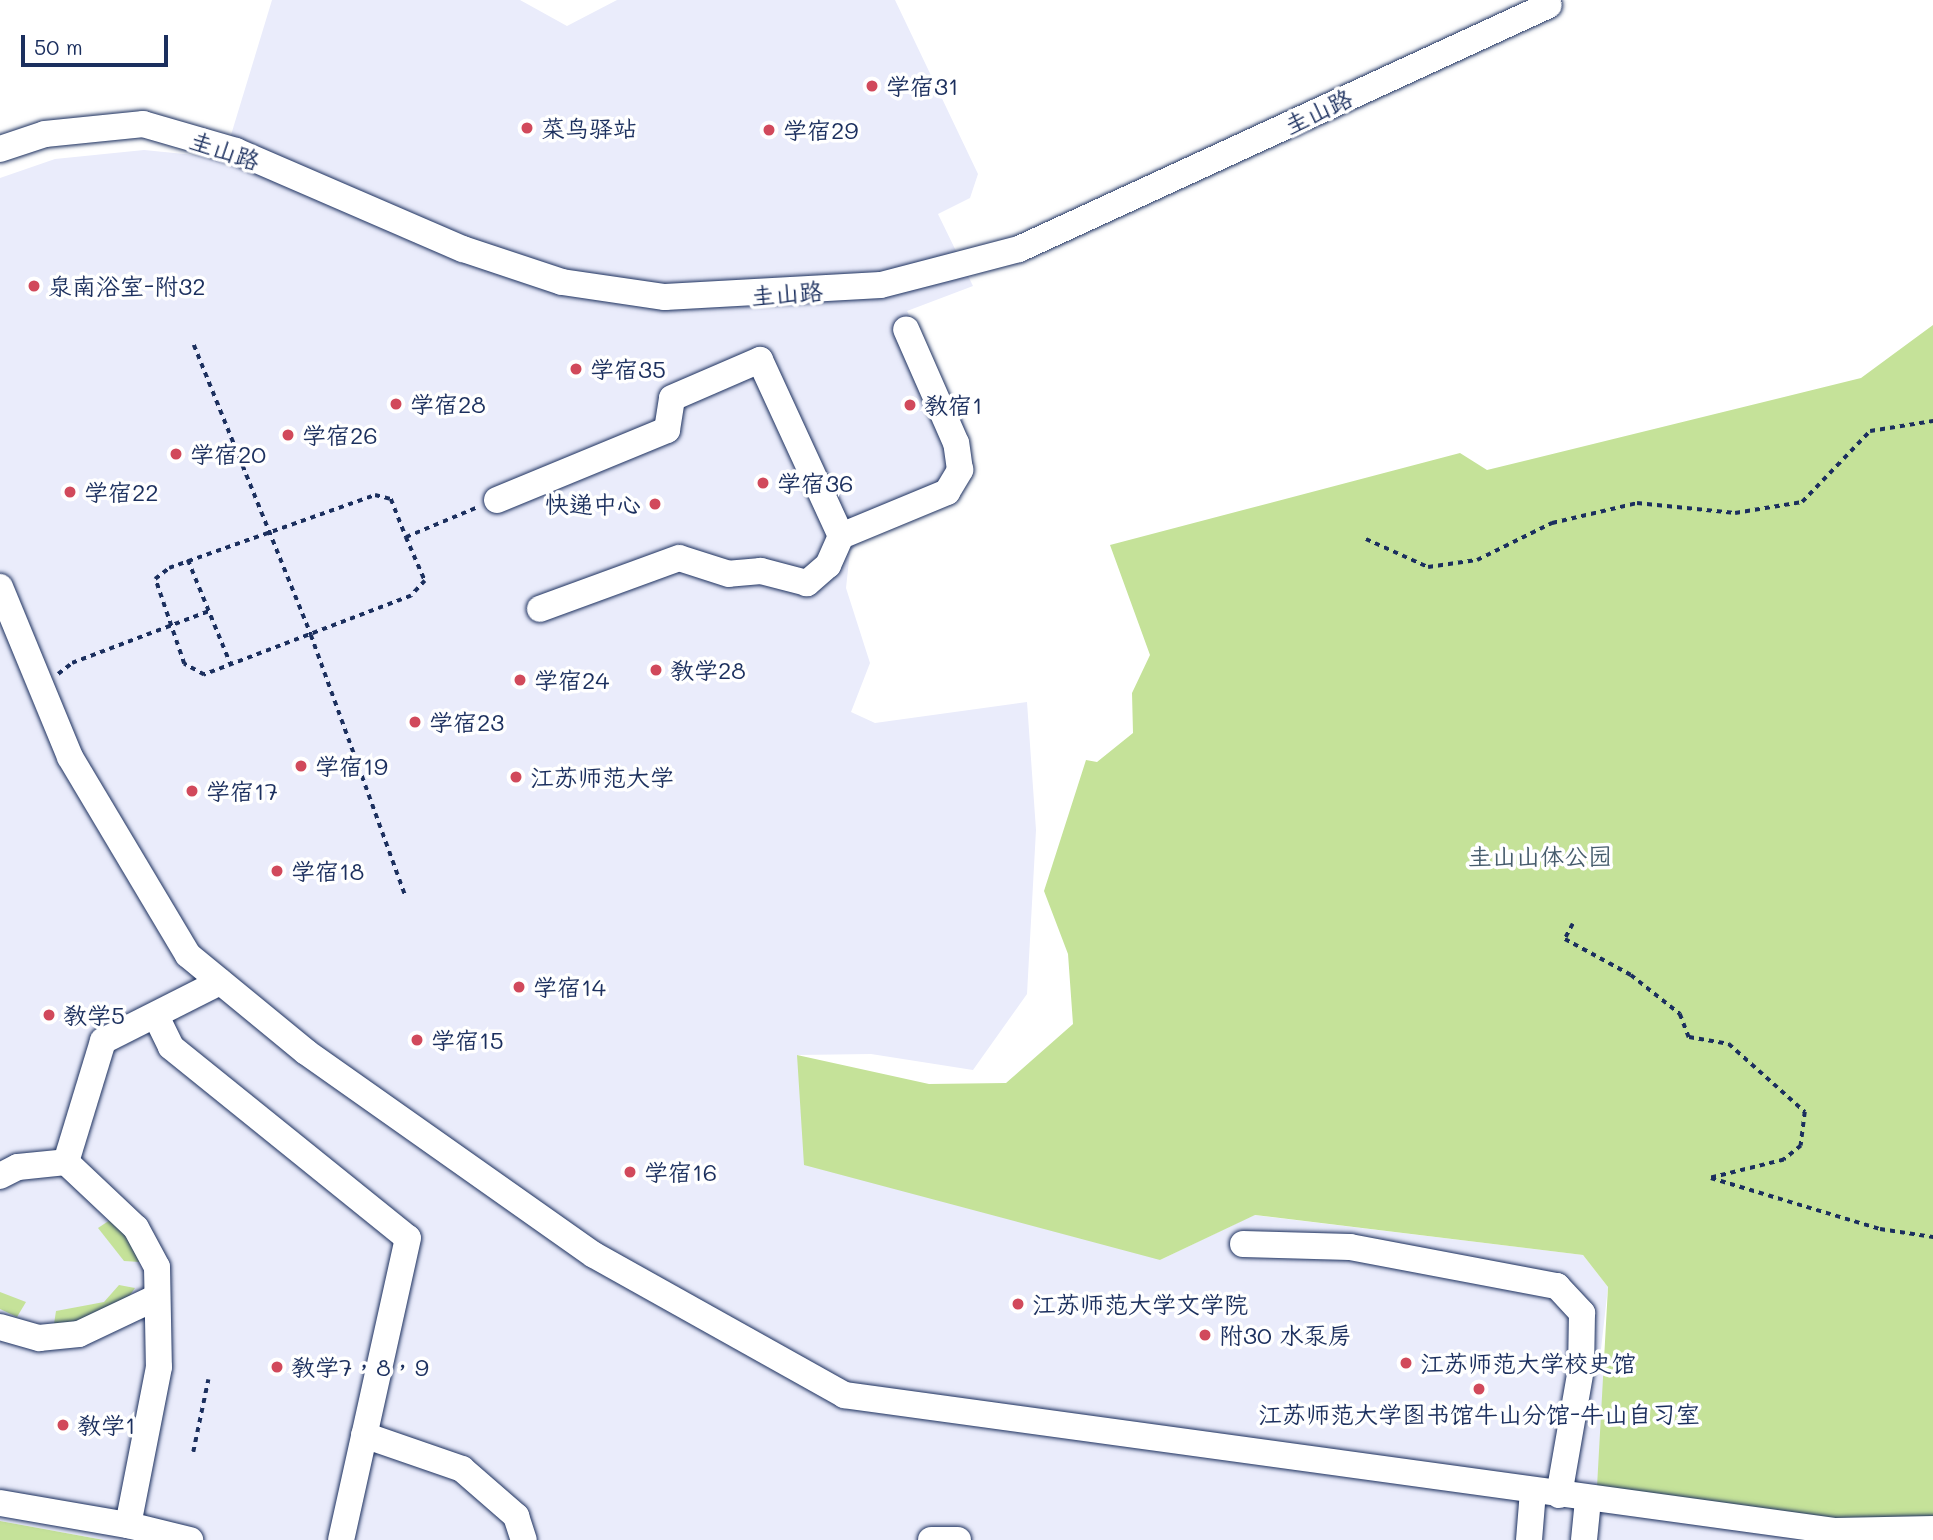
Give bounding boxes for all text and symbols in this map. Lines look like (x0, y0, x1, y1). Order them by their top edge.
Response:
scale bar (24, 21, 172, 65)
text: 50 m (34, 33, 83, 60)
place label: 学宿31 (886, 72, 959, 100)
marker: 学宿31 (864, 78, 880, 94)
street label: 圭山路 (1279, 83, 1357, 139)
place label: 菜鸟驿站 (541, 114, 637, 142)
place label: 学宿29 (783, 116, 859, 144)
marker: 菜鸟驿站 (519, 120, 535, 136)
marker: 学宿29 (761, 122, 777, 138)
street label: 圭山路 (186, 125, 264, 175)
place label: 泉南浴室-附32 (48, 272, 206, 300)
street label: 圭山路 (750, 276, 824, 310)
marker: 泉南浴室-附32 (26, 278, 42, 294)
place label: 学宿35 (590, 355, 666, 383)
marker: 学宿35 (568, 361, 584, 377)
place label: 学宿28 (410, 390, 486, 418)
place label: 教宿1 (924, 391, 983, 419)
marker: 学宿28 (388, 396, 404, 412)
marker: 教宿1 (902, 397, 918, 413)
place label: 学宿26 (302, 421, 378, 449)
marker: 学宿26 (280, 427, 296, 443)
place label: 学宿20 (190, 440, 266, 468)
marker: 学宿20 (168, 446, 184, 462)
place label: 学宿36 (777, 469, 854, 497)
marker: 学宿36 (755, 475, 771, 491)
place label: 学宿22 (84, 478, 159, 506)
marker: 学宿22 (62, 484, 78, 500)
place label: 快递中心 (545, 490, 641, 518)
marker: 快递中心 (647, 496, 663, 512)
place label: 教学28 (670, 656, 746, 684)
marker: 教学28 (648, 662, 664, 678)
place label: 学宿24 (534, 666, 609, 694)
marker: 学宿24 (512, 672, 528, 688)
place label: 学宿23 (429, 708, 504, 736)
marker: 学宿23 (407, 714, 423, 730)
place label: 学宿19 (315, 752, 388, 780)
marker: 学宿19 (293, 758, 309, 774)
place label: 江苏师范大学 (530, 763, 674, 791)
marker: 江苏师范大学 (508, 769, 524, 785)
place label: 学宿17 (206, 777, 278, 805)
marker: 学宿17 (184, 783, 200, 799)
park label: 圭山山体公园 (1468, 842, 1612, 870)
place label: 学宿18 (291, 857, 364, 885)
marker: 学宿18 (269, 863, 285, 879)
place label: 学宿14 (533, 973, 606, 1001)
marker: 学宿14 (511, 979, 527, 995)
place label: 教学5 (63, 1001, 125, 1029)
marker: 教学5 (41, 1007, 57, 1023)
place label: 学宿15 (431, 1026, 504, 1054)
marker: 学宿15 (409, 1032, 425, 1048)
place label: 学宿16 (644, 1158, 717, 1186)
marker: 学宿16 (622, 1164, 638, 1180)
place label: 江苏师范大学文学院 (1032, 1290, 1248, 1318)
marker: 江苏师范大学文学院 (1010, 1296, 1026, 1312)
place label: 附30 水泵房 (1219, 1321, 1352, 1349)
marker: 附30 水泵房 (1197, 1327, 1213, 1343)
place label: 江苏师范大学校史馆 (1420, 1349, 1636, 1377)
place label: 教学7，8，9 (291, 1353, 429, 1381)
marker: 江苏师范大学校史馆 (1398, 1355, 1414, 1371)
marker: 教学7，8，9 (269, 1359, 285, 1375)
marker: 江苏师范大学图书馆牛山分馆-牛山自习室 (1471, 1381, 1487, 1397)
place label: 江苏师范大学图书馆牛山分馆-牛山自习室 (1258, 1400, 1700, 1428)
place label: 教学1 (77, 1411, 136, 1439)
marker: 教学1 (55, 1417, 71, 1433)

